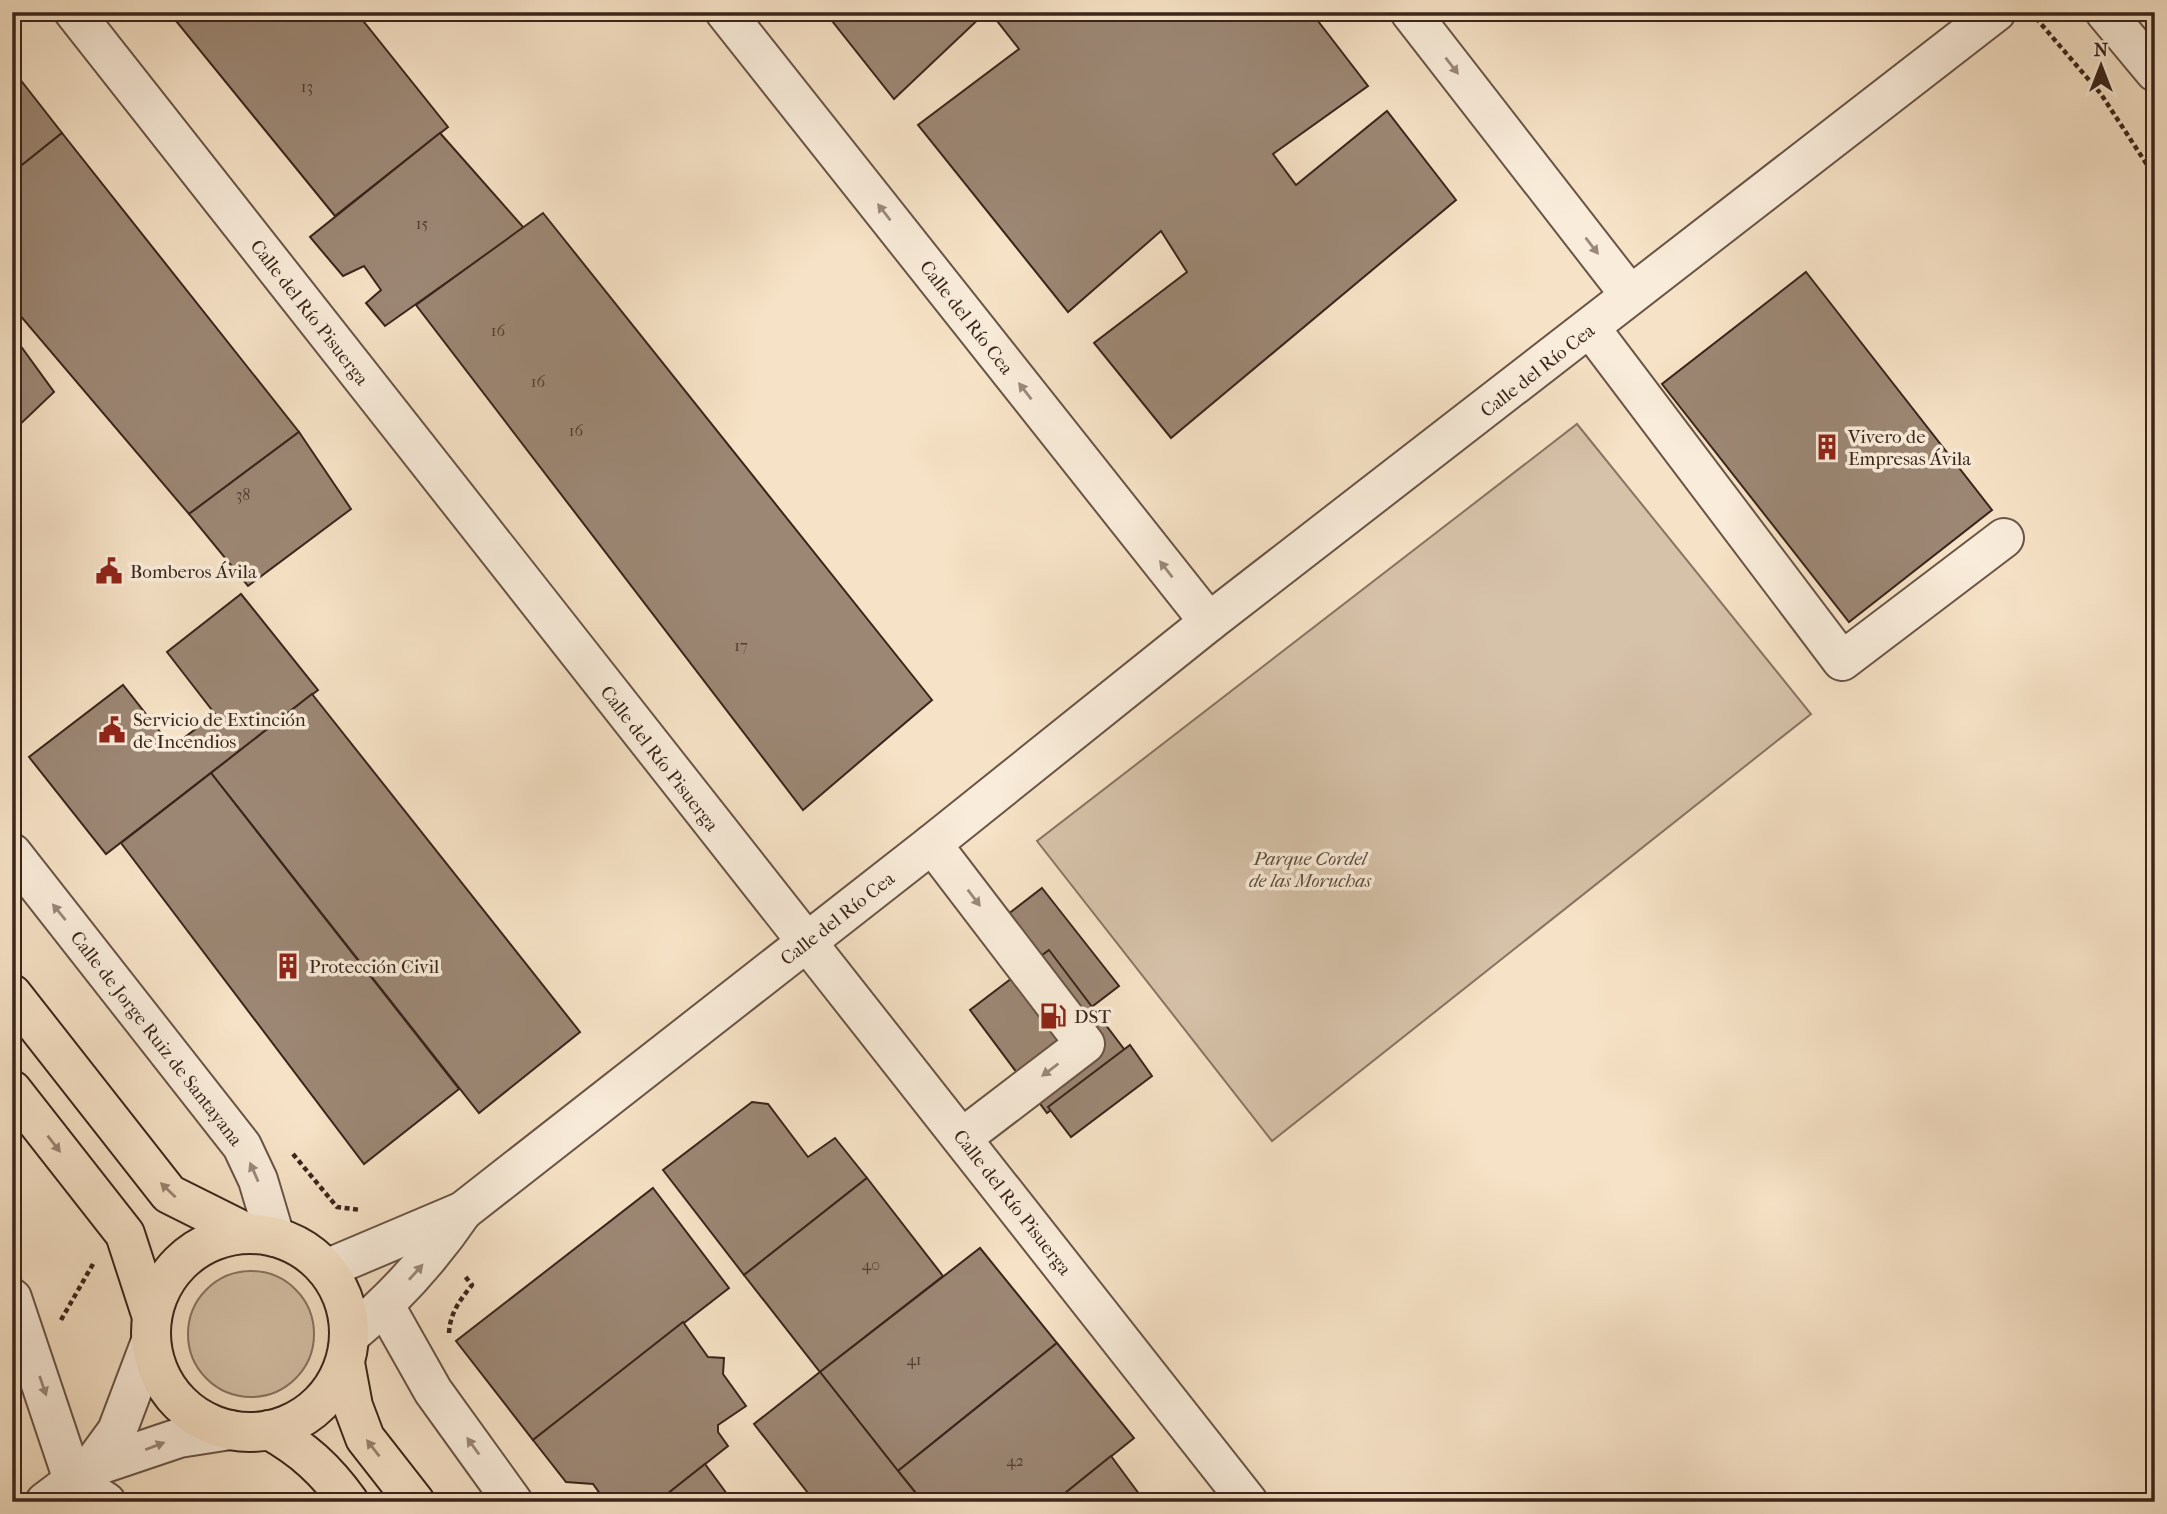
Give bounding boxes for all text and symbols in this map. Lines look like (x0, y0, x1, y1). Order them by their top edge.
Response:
north arrow (2066, 32, 2136, 102)
text: N (2094, 39, 2109, 61)
one-way arrow (1445, 57, 1459, 75)
house number: 13 (301, 77, 313, 96)
one-way arrow (876, 204, 891, 222)
house number: 15 (416, 214, 428, 233)
street label: Calle del Río Pisuerga (246, 236, 373, 390)
one-way arrow (1584, 237, 1598, 255)
street label: Calle del Río Cea (915, 256, 1018, 379)
street label: Calle del Río Cea (1476, 319, 1599, 422)
house number: 16 (491, 321, 505, 340)
house number: 16 (531, 372, 545, 391)
one-way arrow (1018, 382, 1033, 399)
house number: 16 (569, 421, 583, 440)
place label: Vivero de Empresas Ávila (1847, 426, 1971, 470)
building icon: Vivero de Empresas Ávila (1812, 432, 1842, 462)
house number: 38 (236, 485, 250, 504)
public building icon: Bomberos Ávila (94, 556, 124, 586)
one-way arrow (1159, 560, 1174, 578)
place label: Bomberos Ávila (130, 561, 257, 583)
house number: 17 (734, 636, 748, 655)
street label: Calle del Río Pisuerga (596, 682, 723, 836)
place label: Servicio de Extinción de Incendios (133, 709, 306, 753)
public building icon: Servicio de Extinción de Incendios (97, 715, 127, 745)
park label: Parque Cordel de las Moruchas (1249, 848, 1372, 892)
street label: Calle del Río Cea (776, 867, 899, 970)
one-way arrow (966, 889, 980, 907)
one-way arrow (52, 904, 67, 922)
street label: Calle de Jorge Ruiz de Santayana (66, 927, 247, 1151)
building icon: Protección Civil (273, 951, 303, 981)
place label: Protección Civil (309, 956, 439, 978)
fuel station icon: DST (1038, 1001, 1068, 1031)
place label: DST (1074, 1006, 1111, 1028)
one-way arrow (1042, 1063, 1060, 1078)
street label: Calle del Río Pisuerga (949, 1126, 1076, 1280)
one-way arrow (47, 1134, 62, 1152)
one-way arrow (248, 1162, 260, 1182)
one-way arrow (159, 1182, 177, 1198)
house number: 40 (862, 1255, 880, 1274)
one-way arrow (408, 1263, 424, 1281)
house number: 41 (906, 1350, 922, 1369)
one-way arrow (38, 1375, 49, 1396)
one-way arrow (466, 1437, 480, 1455)
one-way arrow (367, 1439, 381, 1457)
one-way arrow (145, 1441, 166, 1452)
house number: 42 (1006, 1451, 1024, 1470)

